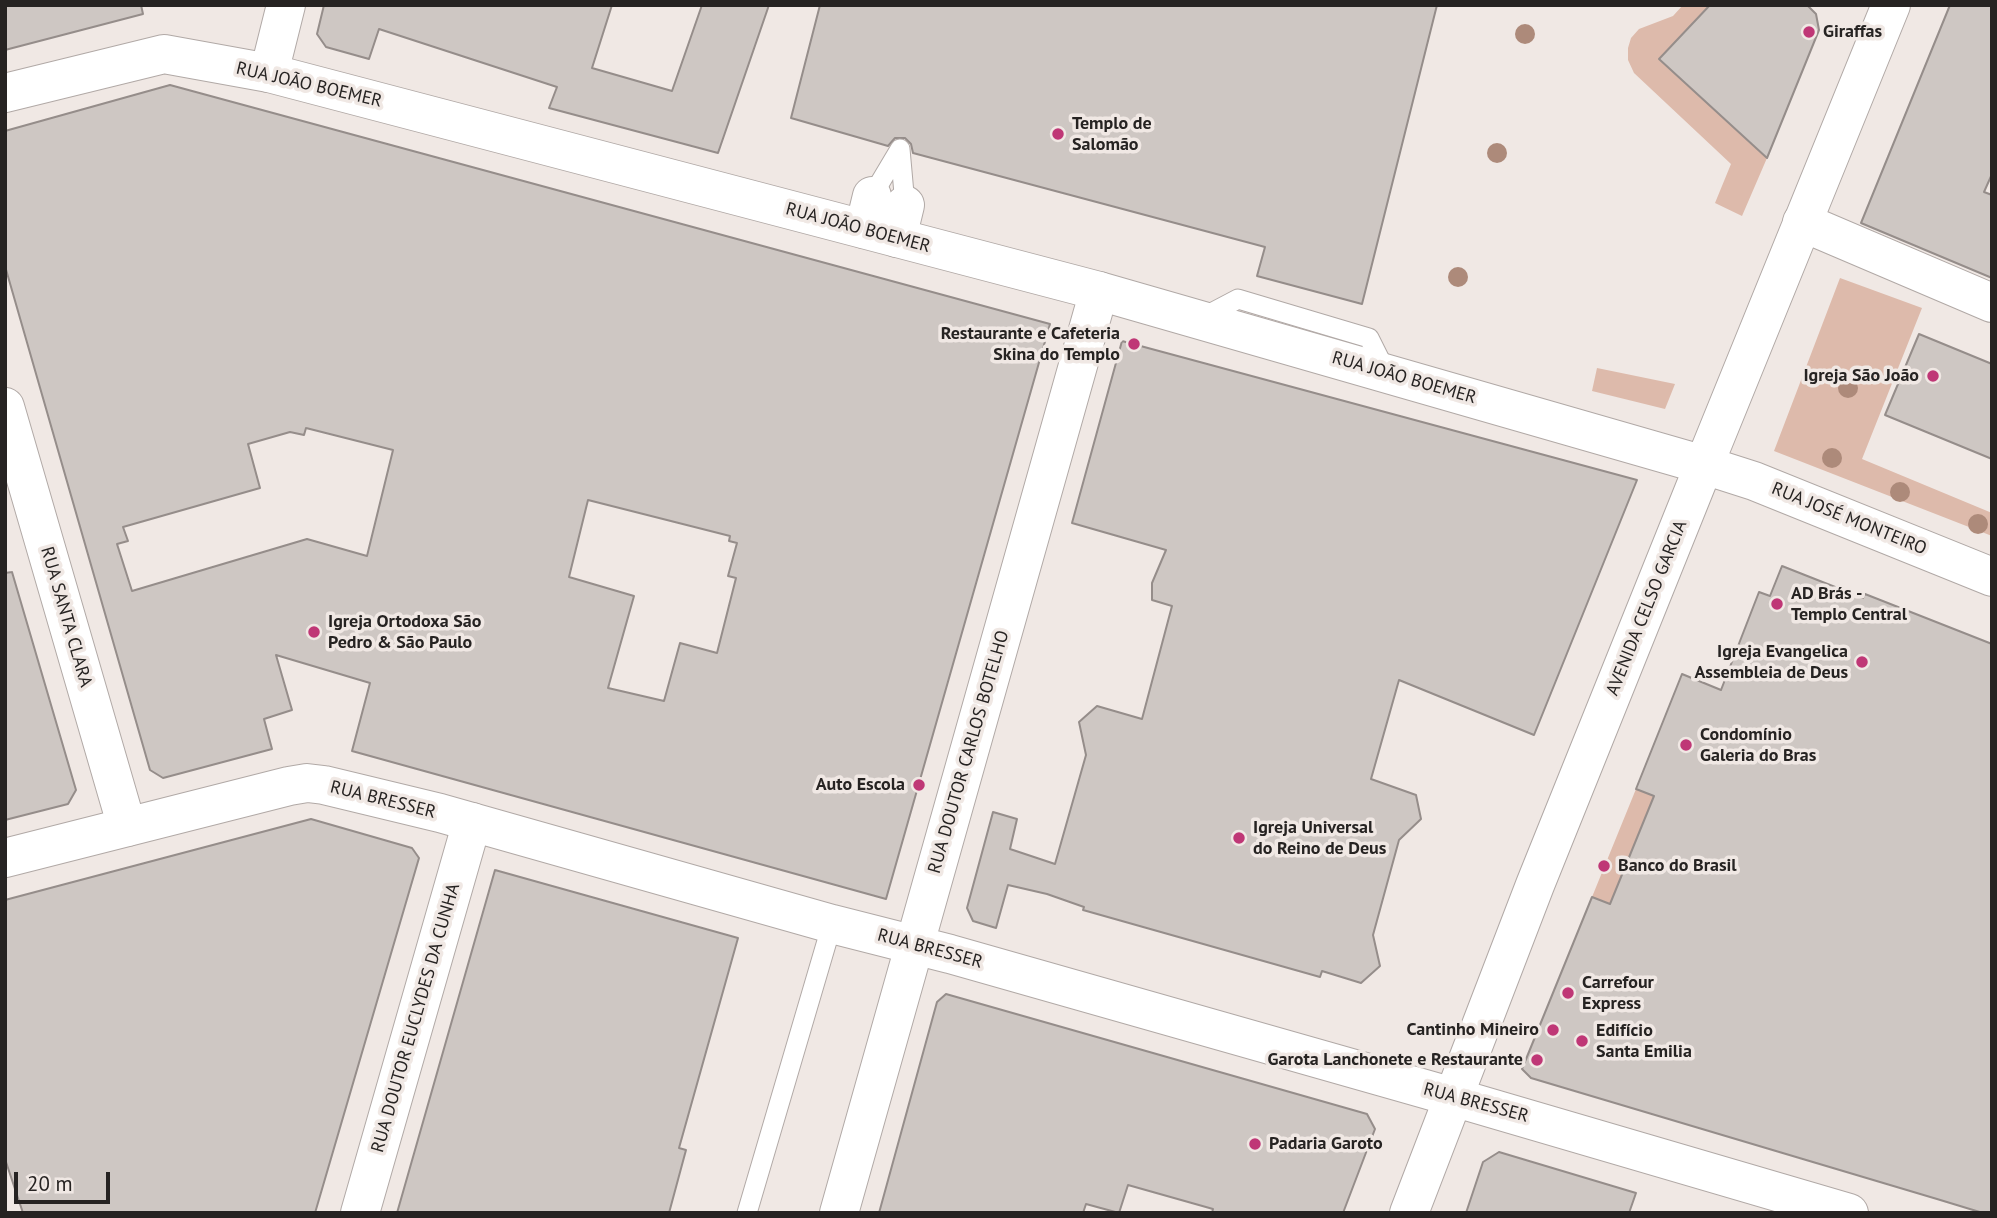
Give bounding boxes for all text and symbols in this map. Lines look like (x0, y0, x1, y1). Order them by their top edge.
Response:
place label: Giraffas (1823, 21, 1882, 43)
marker: Giraffas (1801, 24, 1817, 40)
street label: RUA JOÃO BOEMER (234, 58, 384, 112)
place label: Templo de Salomão (1072, 113, 1152, 156)
marker: Templo de Salomão (1050, 126, 1066, 142)
street label: RUA JOÃO BOEMER (783, 198, 933, 258)
place label: Restaurante e Cafeteria Skina do Templo (941, 323, 1120, 366)
marker: Restaurante e Cafeteria Skina do Templo (1126, 336, 1142, 352)
street label: RUA JOÃO BOEMER (1329, 347, 1479, 409)
place label: Igreja São João (1803, 365, 1919, 387)
marker: Igreja São João (1925, 368, 1941, 384)
street label: RUA JOSÉ MONTEIRO (1768, 478, 1930, 560)
street label: AVENIDA CELSO GARCIA (1602, 517, 1692, 699)
street label: RUA SANTA CLARA (36, 544, 96, 690)
place label: AD Brás - Templo Central (1791, 583, 1907, 626)
marker: AD Brás - Templo Central (1769, 596, 1785, 612)
place label: Igreja Ortodoxa São Pedro & São Paulo (328, 611, 481, 654)
marker: Igreja Ortodoxa São Pedro & São Paulo (306, 624, 322, 640)
street label: RUA DOUTOR CARLOS BOTELHO (924, 628, 1014, 876)
place label: Igreja Evangelica Assembleia de Deus (1694, 641, 1848, 684)
marker: Igreja Evangelica Assembleia de Deus (1854, 654, 1870, 670)
place label: Condomínio Galeria do Bras (1700, 724, 1816, 766)
marker: Condomínio Galeria do Bras (1678, 737, 1694, 753)
place label: Auto Escola (816, 774, 905, 796)
street label: RUA BRESSER (328, 776, 438, 824)
marker: Auto Escola (911, 777, 927, 793)
place label: Igreja Universal do Reino de Deus (1253, 817, 1386, 860)
marker: Igreja Universal do Reino de Deus (1231, 830, 1247, 846)
place label: Banco do Brasil (1618, 855, 1737, 877)
marker: Banco do Brasil (1596, 858, 1612, 874)
street label: RUA DOUTOR EUCLYDES DA CUNHA (367, 881, 465, 1155)
street label: RUA BRESSER (875, 925, 985, 973)
place label: Carrefour Express (1582, 972, 1654, 1014)
marker: Carrefour Express (1560, 985, 1576, 1001)
place label: Cantinho Mineiro (1406, 1019, 1539, 1041)
place label: Edifício Santa Emilia (1596, 1020, 1692, 1062)
marker: Cantinho Mineiro (1545, 1022, 1561, 1038)
marker: Edifício Santa Emilia (1574, 1033, 1590, 1049)
place label: Garota Lanchonete e Restaurante (1268, 1049, 1523, 1071)
marker: Garota Lanchonete e Restaurante (1529, 1052, 1545, 1068)
street label: RUA BRESSER (1421, 1079, 1531, 1127)
place label: Padaria Garoto (1269, 1133, 1383, 1155)
marker: Padaria Garoto (1247, 1136, 1263, 1152)
scale bar (18, 1158, 114, 1202)
text: 20 m (27, 1170, 73, 1197)

